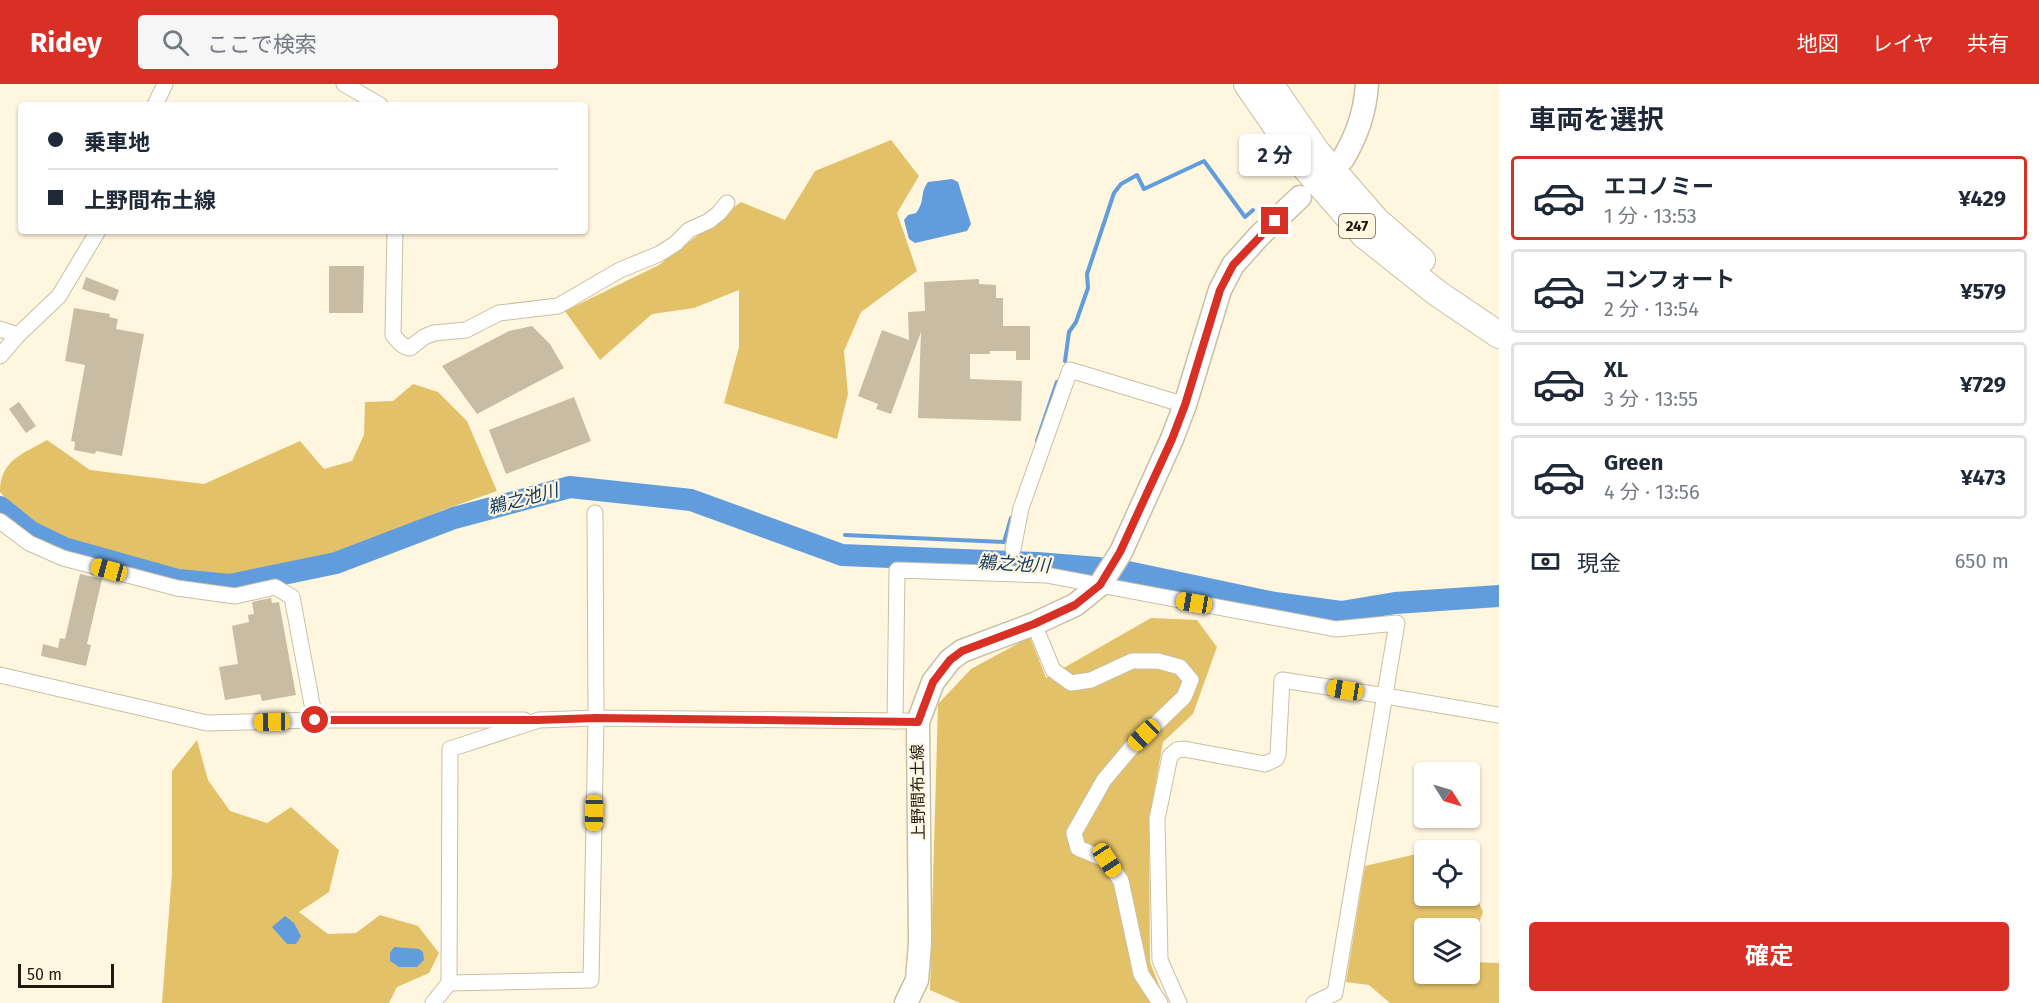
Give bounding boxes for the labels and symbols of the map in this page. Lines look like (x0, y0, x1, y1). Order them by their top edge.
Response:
callout: 2 分 (1239, 134, 1311, 176)
route end (1261, 207, 1288, 234)
road number: 247 (1339, 214, 1375, 238)
water label: 鵜之池川 (485, 479, 563, 519)
water label: 鵜之池川 (977, 551, 1053, 577)
car (89, 557, 129, 583)
car (1175, 591, 1213, 615)
car (1326, 678, 1364, 702)
route start (301, 706, 328, 733)
car (254, 713, 290, 731)
car (1125, 716, 1163, 754)
street label: 上野間布土線 (908, 744, 928, 840)
north arrow (1414, 762, 1480, 828)
car (585, 795, 603, 831)
car (1090, 840, 1124, 880)
scale bar (18, 961, 114, 988)

